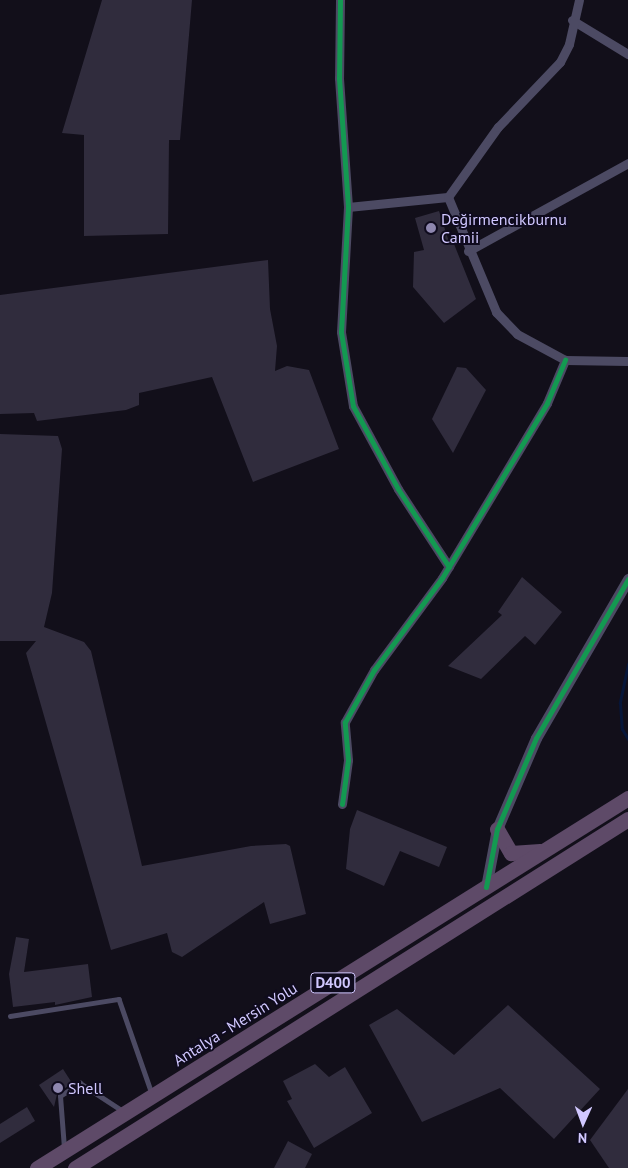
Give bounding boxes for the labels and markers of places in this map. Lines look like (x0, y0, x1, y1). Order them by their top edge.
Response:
place label: Değirmencikburnu Camii (441, 209, 567, 247)
marker: Değirmencikburnu Camii (425, 222, 437, 234)
place label: Shell (68, 1078, 103, 1098)
marker: Shell (52, 1082, 64, 1094)

